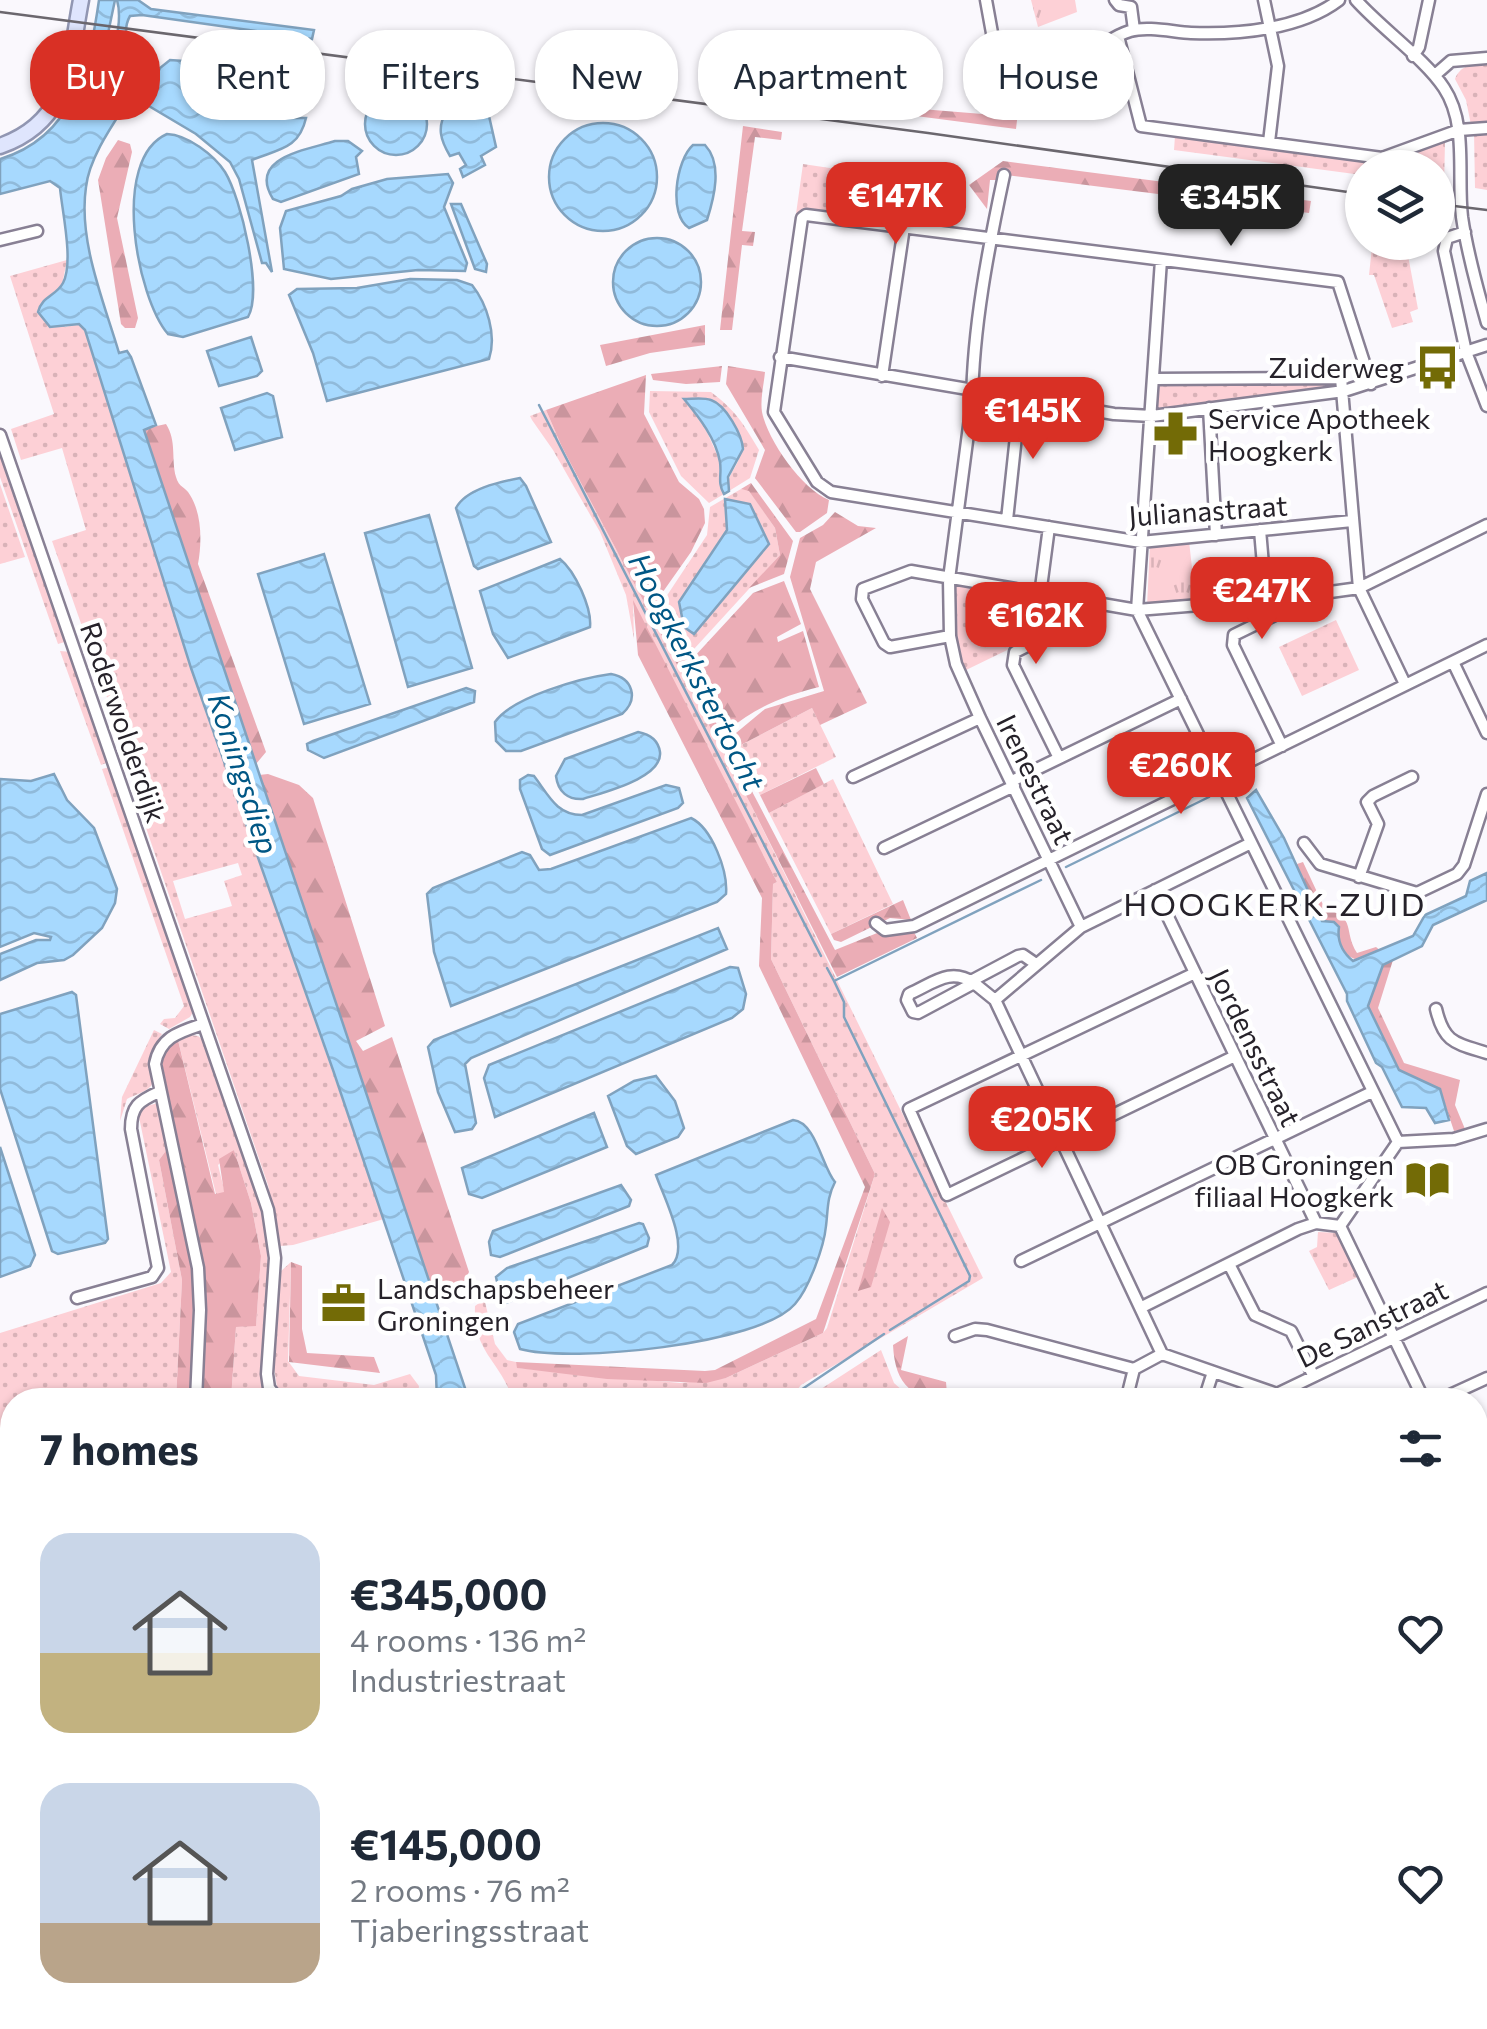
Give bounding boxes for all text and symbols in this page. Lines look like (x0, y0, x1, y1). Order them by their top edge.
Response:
chip: Buy (30, 30, 160, 120)
chip: Rent (180, 30, 325, 120)
chip: Filters (345, 30, 515, 120)
chip: New (535, 30, 678, 120)
chip: Apartment (698, 30, 943, 120)
chip: House (963, 30, 1134, 120)
map controls (1345, 150, 1455, 260)
button: layers (1345, 150, 1455, 260)
pin: €147K (826, 162, 966, 247)
pin: €345K (1161, 164, 1301, 249)
text: €147K (848, 174, 944, 214)
text: €345K (1180, 176, 1282, 216)
bus stop icon: Zuiderweg (1413, 343, 1461, 391)
place label: Zuiderweg (1268, 350, 1404, 384)
pin: €145K (963, 377, 1103, 462)
text: €145K (984, 389, 1082, 429)
place label: Service Apotheek Hoogkerk (1208, 401, 1431, 467)
pharmacy icon: Service Apotheek Hoogkerk (1151, 410, 1199, 458)
street label: Julianastraat (1127, 487, 1289, 533)
water label: Hoogkerkstertocht (622, 546, 774, 797)
pin: €247K (1192, 557, 1332, 642)
text: €247K (1212, 569, 1312, 609)
pin: €162K (966, 582, 1106, 667)
text: €162K (987, 594, 1085, 634)
street label: Roderwolderdijk (74, 617, 174, 827)
water label: Koningsdiep (202, 688, 288, 858)
street label: Irenestraat (990, 709, 1082, 849)
pin: €260K (1111, 732, 1251, 817)
text: €260K (1129, 744, 1233, 784)
district label: HOOGKERK-ZUID (1123, 883, 1427, 923)
street label: Jordensstraat (1203, 963, 1309, 1131)
pin: €205K (972, 1086, 1112, 1171)
text: €205K (991, 1098, 1093, 1138)
place label: OB Groningen filiaal Hoogkerk (1194, 1147, 1394, 1213)
library icon: OB Groningen filiaal Hoogkerk (1403, 1156, 1451, 1204)
place label: Landschapsbeheer Groningen (377, 1271, 614, 1337)
street label: De Sanstraat (1291, 1272, 1453, 1374)
office icon: Landschapsbeheer Groningen (320, 1280, 368, 1328)
icon: filters (1393, 1421, 1448, 1476)
text: 7 homes (40, 1422, 199, 1474)
text: €345,000 (350, 1567, 547, 1619)
icon: home (120, 1573, 240, 1693)
icon: heart (1393, 1606, 1448, 1661)
text: 4 rooms · 136 m² (350, 1619, 586, 1659)
text: Industriestraat (350, 1659, 566, 1699)
text: €145,000 (350, 1817, 542, 1869)
icon: home (120, 1823, 240, 1943)
icon: heart (1393, 1856, 1448, 1911)
text: 2 rooms · 76 m² (350, 1869, 570, 1909)
text: Tjaberingsstraat (350, 1909, 589, 1949)

